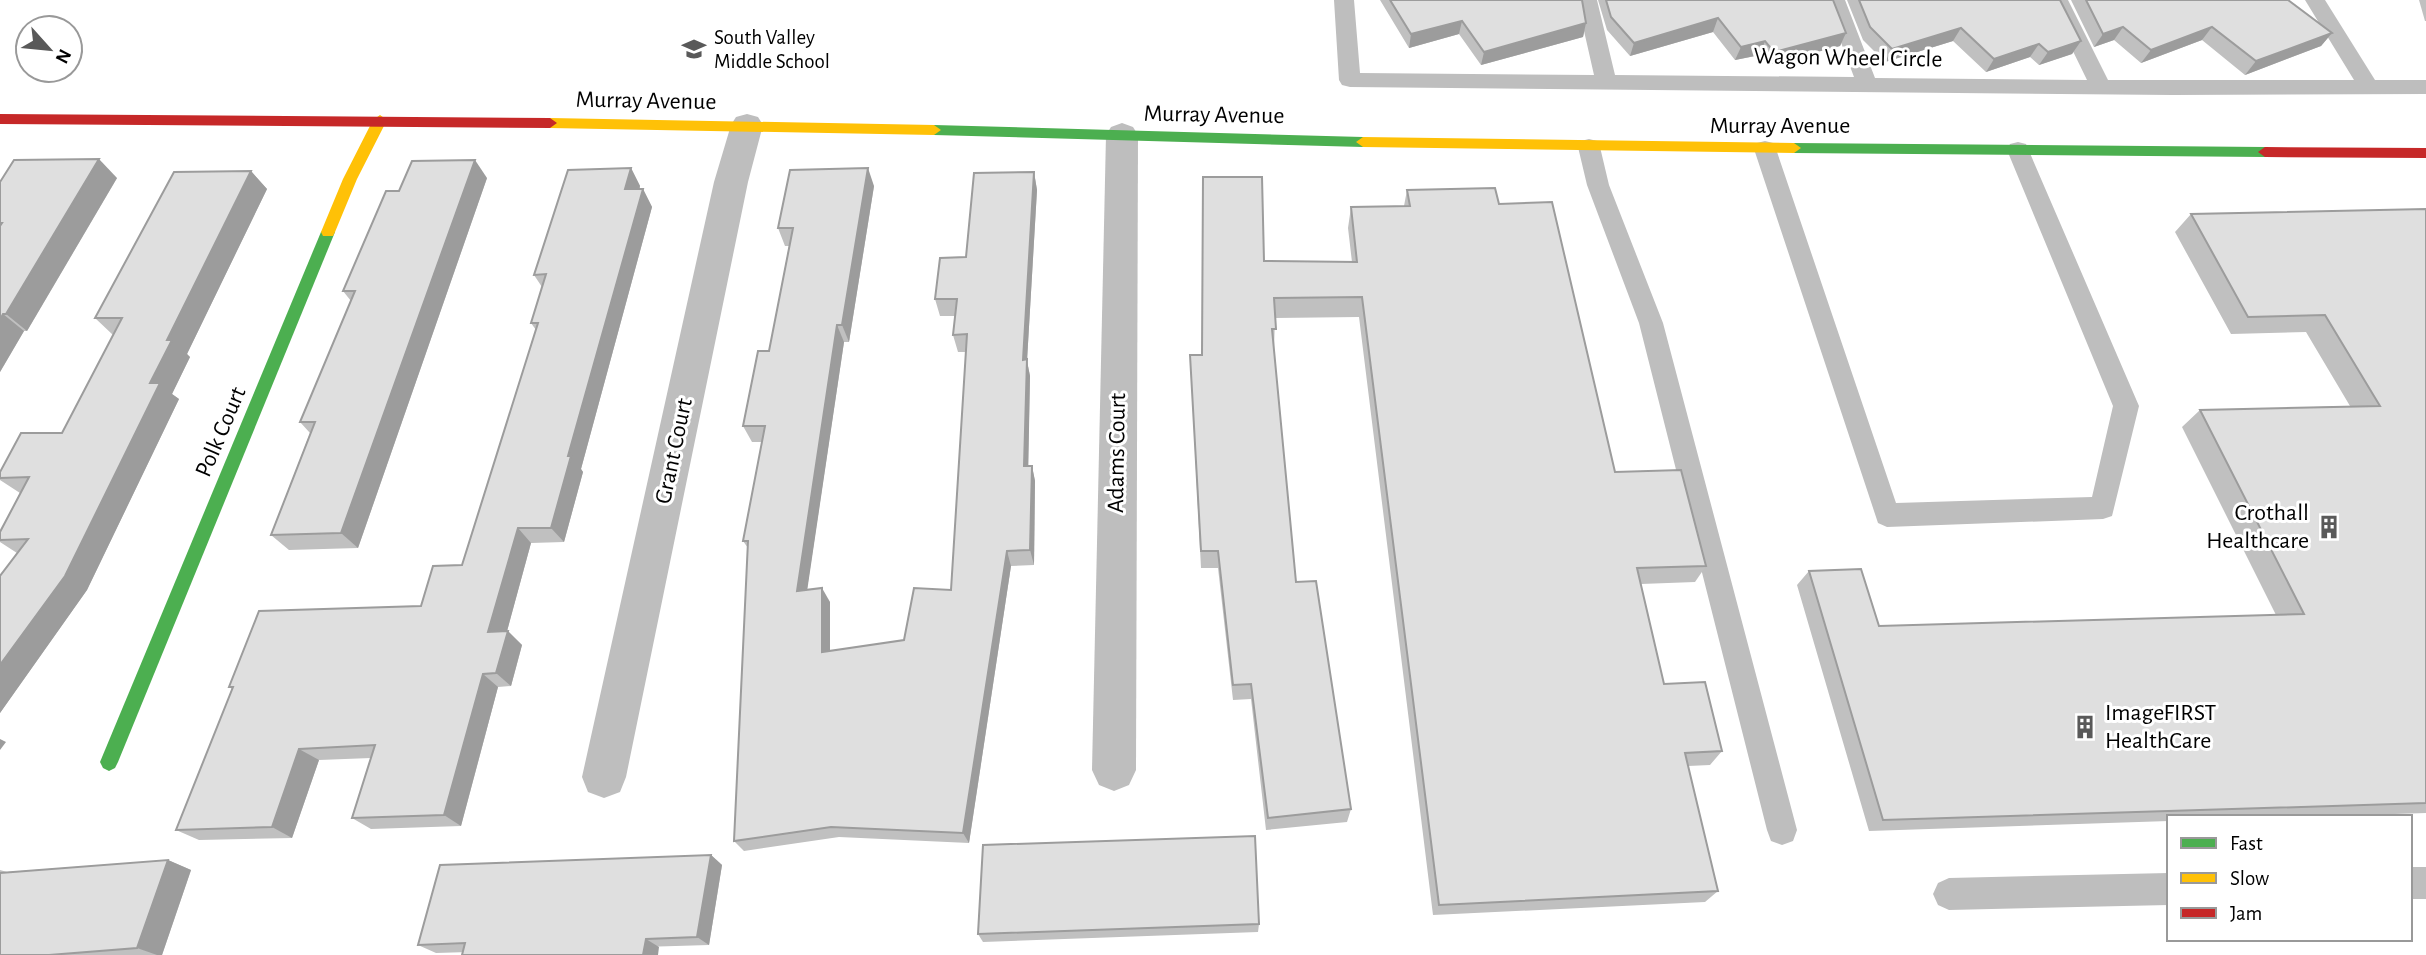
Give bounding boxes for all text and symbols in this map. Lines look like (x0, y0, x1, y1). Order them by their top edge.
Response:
north arrow (14, 14, 84, 84)
place label: South Valley Middle School (714, 27, 830, 72)
school or university icon: South Valley Middle School (680, 35, 708, 63)
street label: Wagon Wheel Circle (1753, 44, 1943, 72)
text: N (51, 46, 74, 66)
street label: Murray Avenue (575, 88, 717, 114)
street label: Murray Avenue (1143, 102, 1285, 128)
street label: Murray Avenue (1710, 114, 1850, 138)
street label: Polk Court (191, 383, 251, 481)
street label: Adams Court (1104, 392, 1130, 513)
street label: Grant Court (651, 396, 697, 506)
place label: Crothall Healthcare (2206, 501, 2309, 553)
building icon: Crothall Healthcare (2315, 513, 2343, 541)
place label: ImageFIRST HealthCare (2105, 701, 2217, 753)
building icon: ImageFIRST HealthCare (2071, 713, 2099, 741)
legend (2167, 815, 2412, 941)
text: Fast (2230, 833, 2263, 854)
text: Slow (2230, 868, 2269, 889)
text: Jam (2230, 903, 2262, 924)

